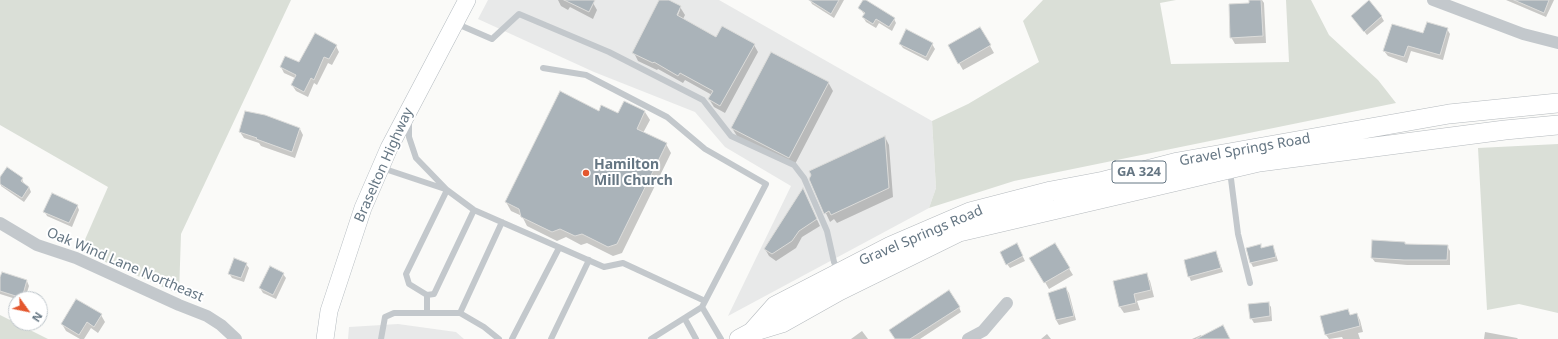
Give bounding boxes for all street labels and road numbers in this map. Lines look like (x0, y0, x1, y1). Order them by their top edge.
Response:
street label: Braselton Highway (351, 105, 417, 225)
street label: Gravel Springs Road (1178, 130, 1312, 170)
road number: GA 324 (1112, 161, 1166, 183)
street label: Gravel Springs Road (857, 202, 985, 270)
street label: Oak Wind Lane Northeast (44, 224, 206, 306)

